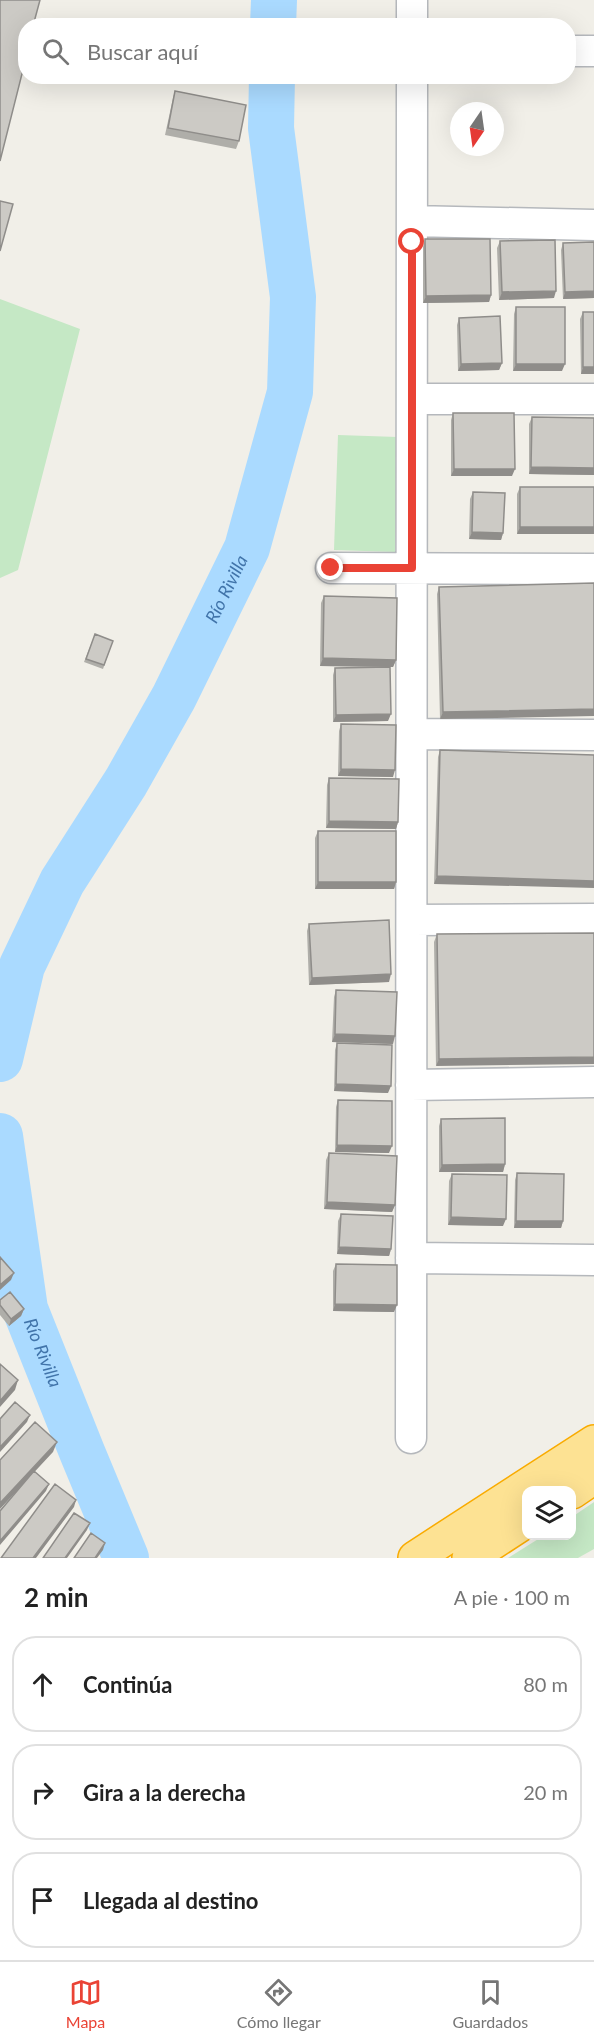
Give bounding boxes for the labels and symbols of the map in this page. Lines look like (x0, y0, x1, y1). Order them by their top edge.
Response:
north arrow (450, 102, 504, 156)
route start (398, 228, 424, 254)
water label: Río Rivilla (200, 551, 252, 626)
route end (317, 554, 343, 580)
water label: Río Rivilla (20, 1315, 67, 1390)

